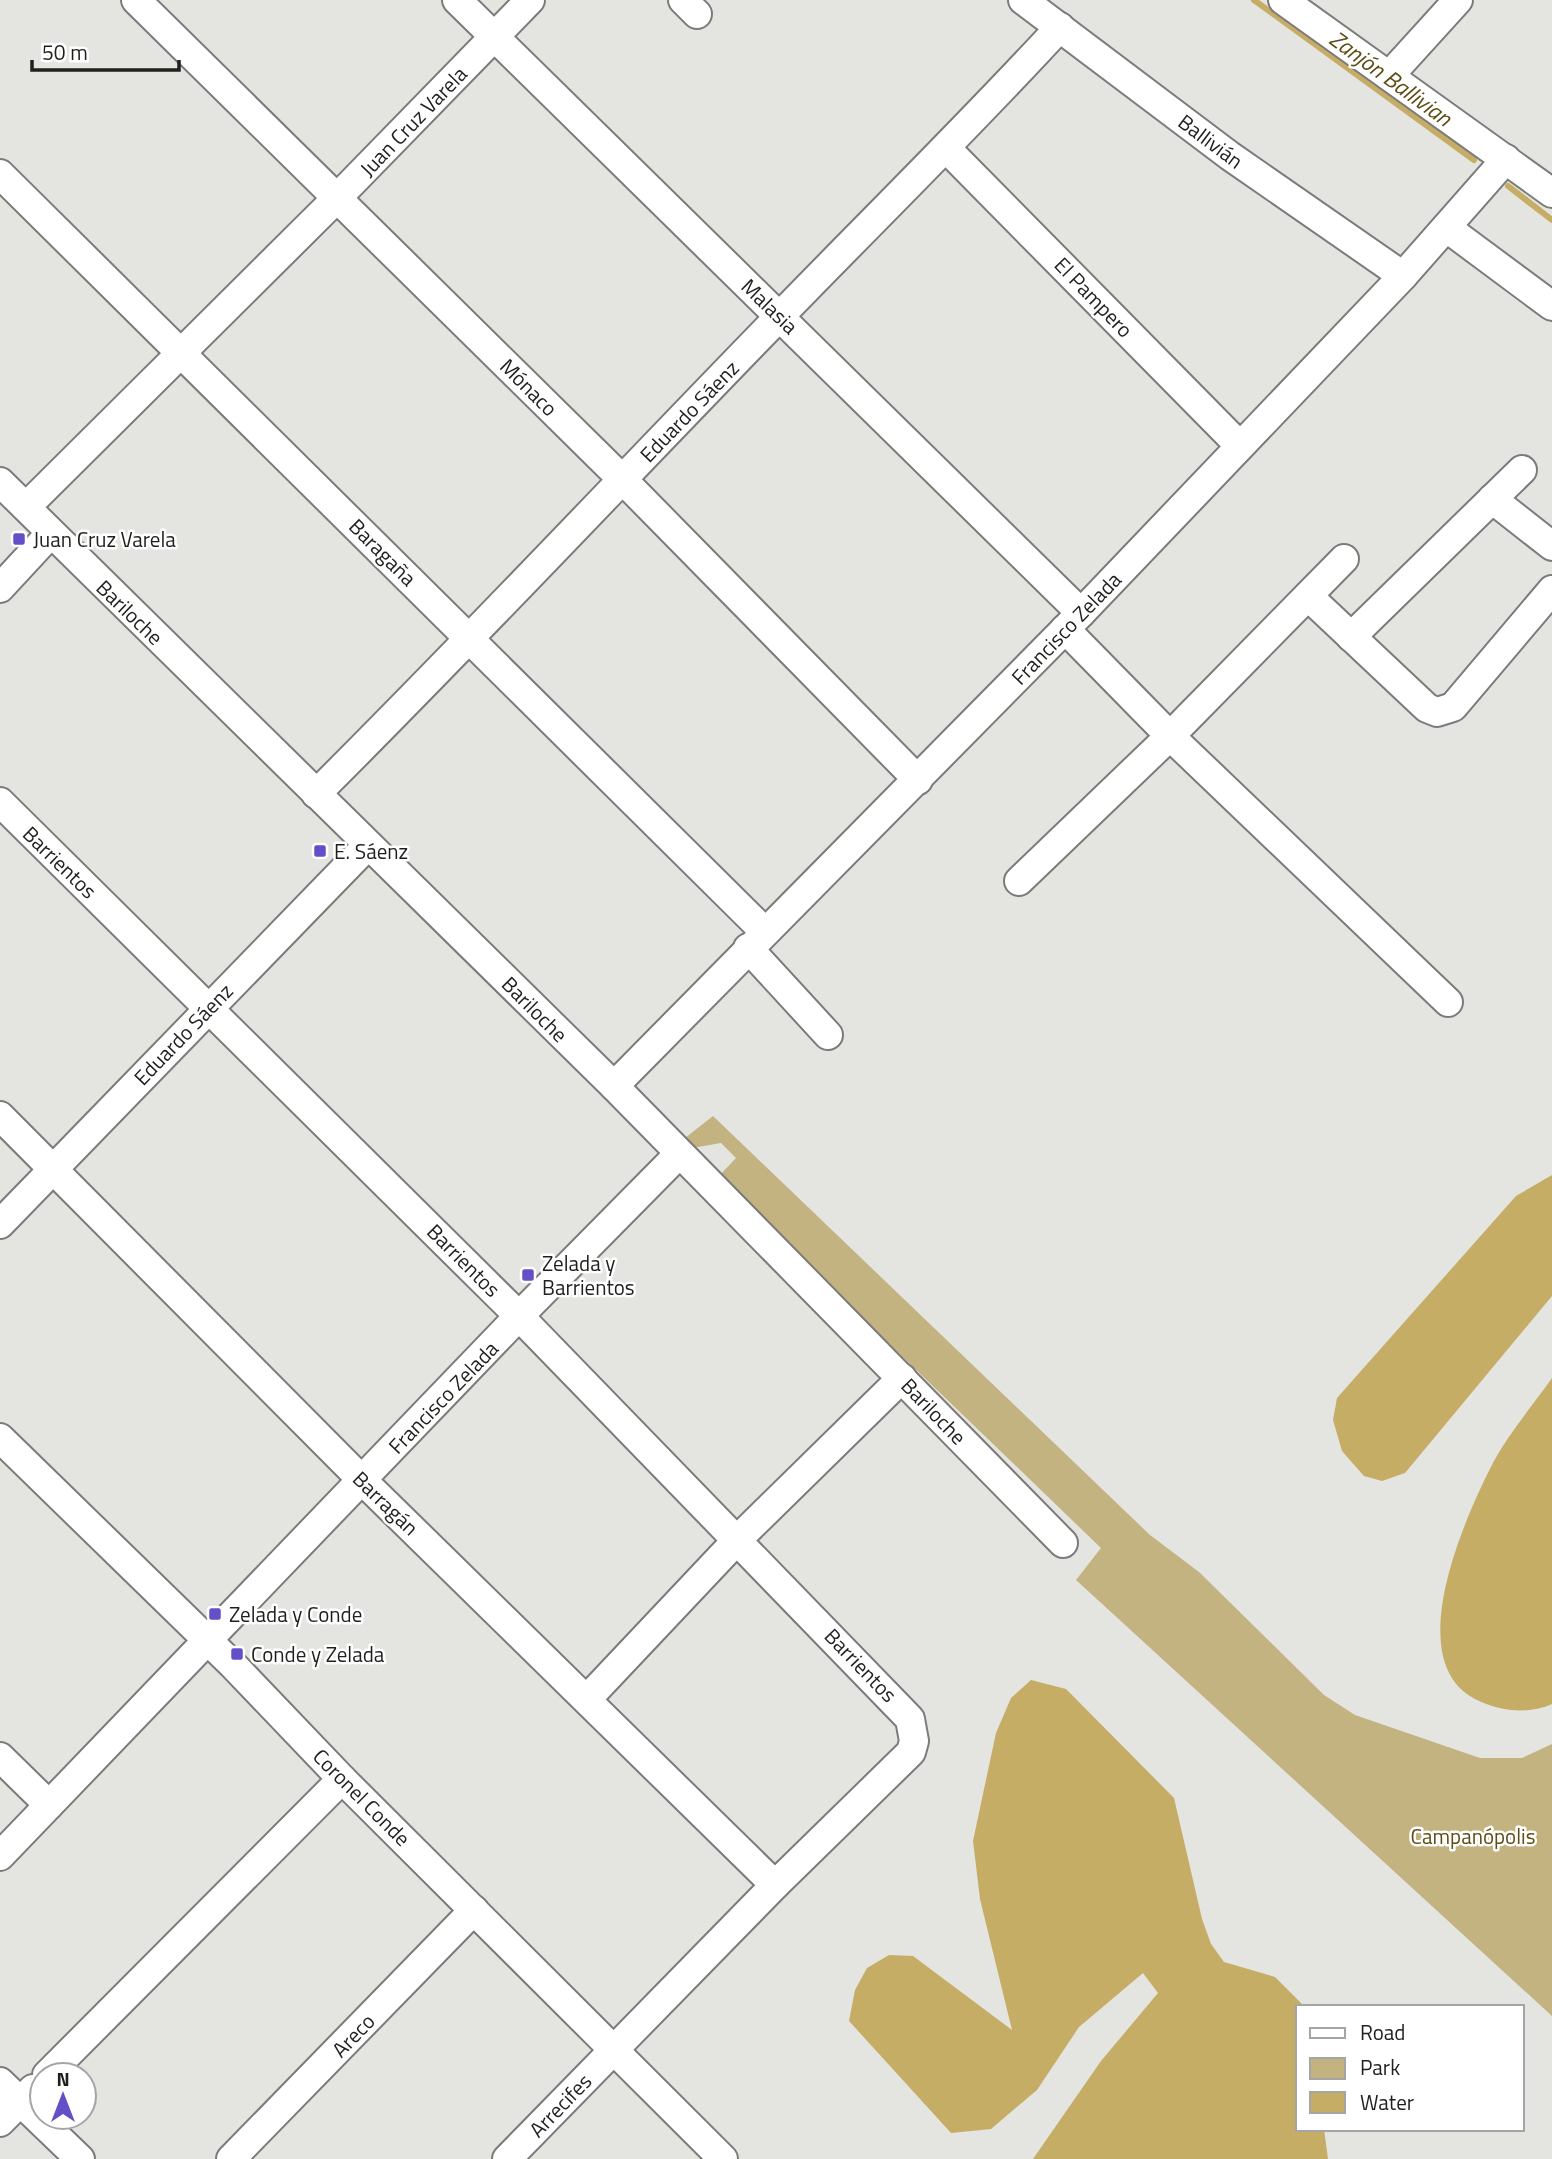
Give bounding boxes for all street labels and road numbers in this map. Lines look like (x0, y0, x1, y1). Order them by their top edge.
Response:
street label: Juan Cruz Varela (352, 58, 474, 183)
street label: Ballivián (1172, 106, 1250, 176)
street label: El Pampero (1047, 249, 1141, 345)
street label: Malasia (734, 271, 806, 342)
street label: Mónaco (493, 351, 565, 423)
street label: Eduardo Sáenz (632, 353, 746, 469)
street label: Baragaña (342, 511, 424, 593)
street label: Francisco Zelada (1004, 564, 1129, 692)
street label: Bariloche (89, 572, 171, 652)
street label: Barrientos (16, 818, 104, 906)
street label: Bariloche (495, 969, 575, 1049)
street label: Eduardo Sáenz (126, 976, 240, 1092)
street label: Barrientos (420, 1216, 508, 1304)
street label: Francisco Zelada (381, 1333, 506, 1461)
street label: Bariloche (894, 1370, 974, 1452)
street label: Barragán (346, 1463, 426, 1543)
street label: Barrientos (817, 1621, 905, 1709)
street label: Coronel Conde (306, 1741, 418, 1853)
street label: Areco (324, 2006, 382, 2064)
street label: Arrecifes (521, 2066, 599, 2144)

